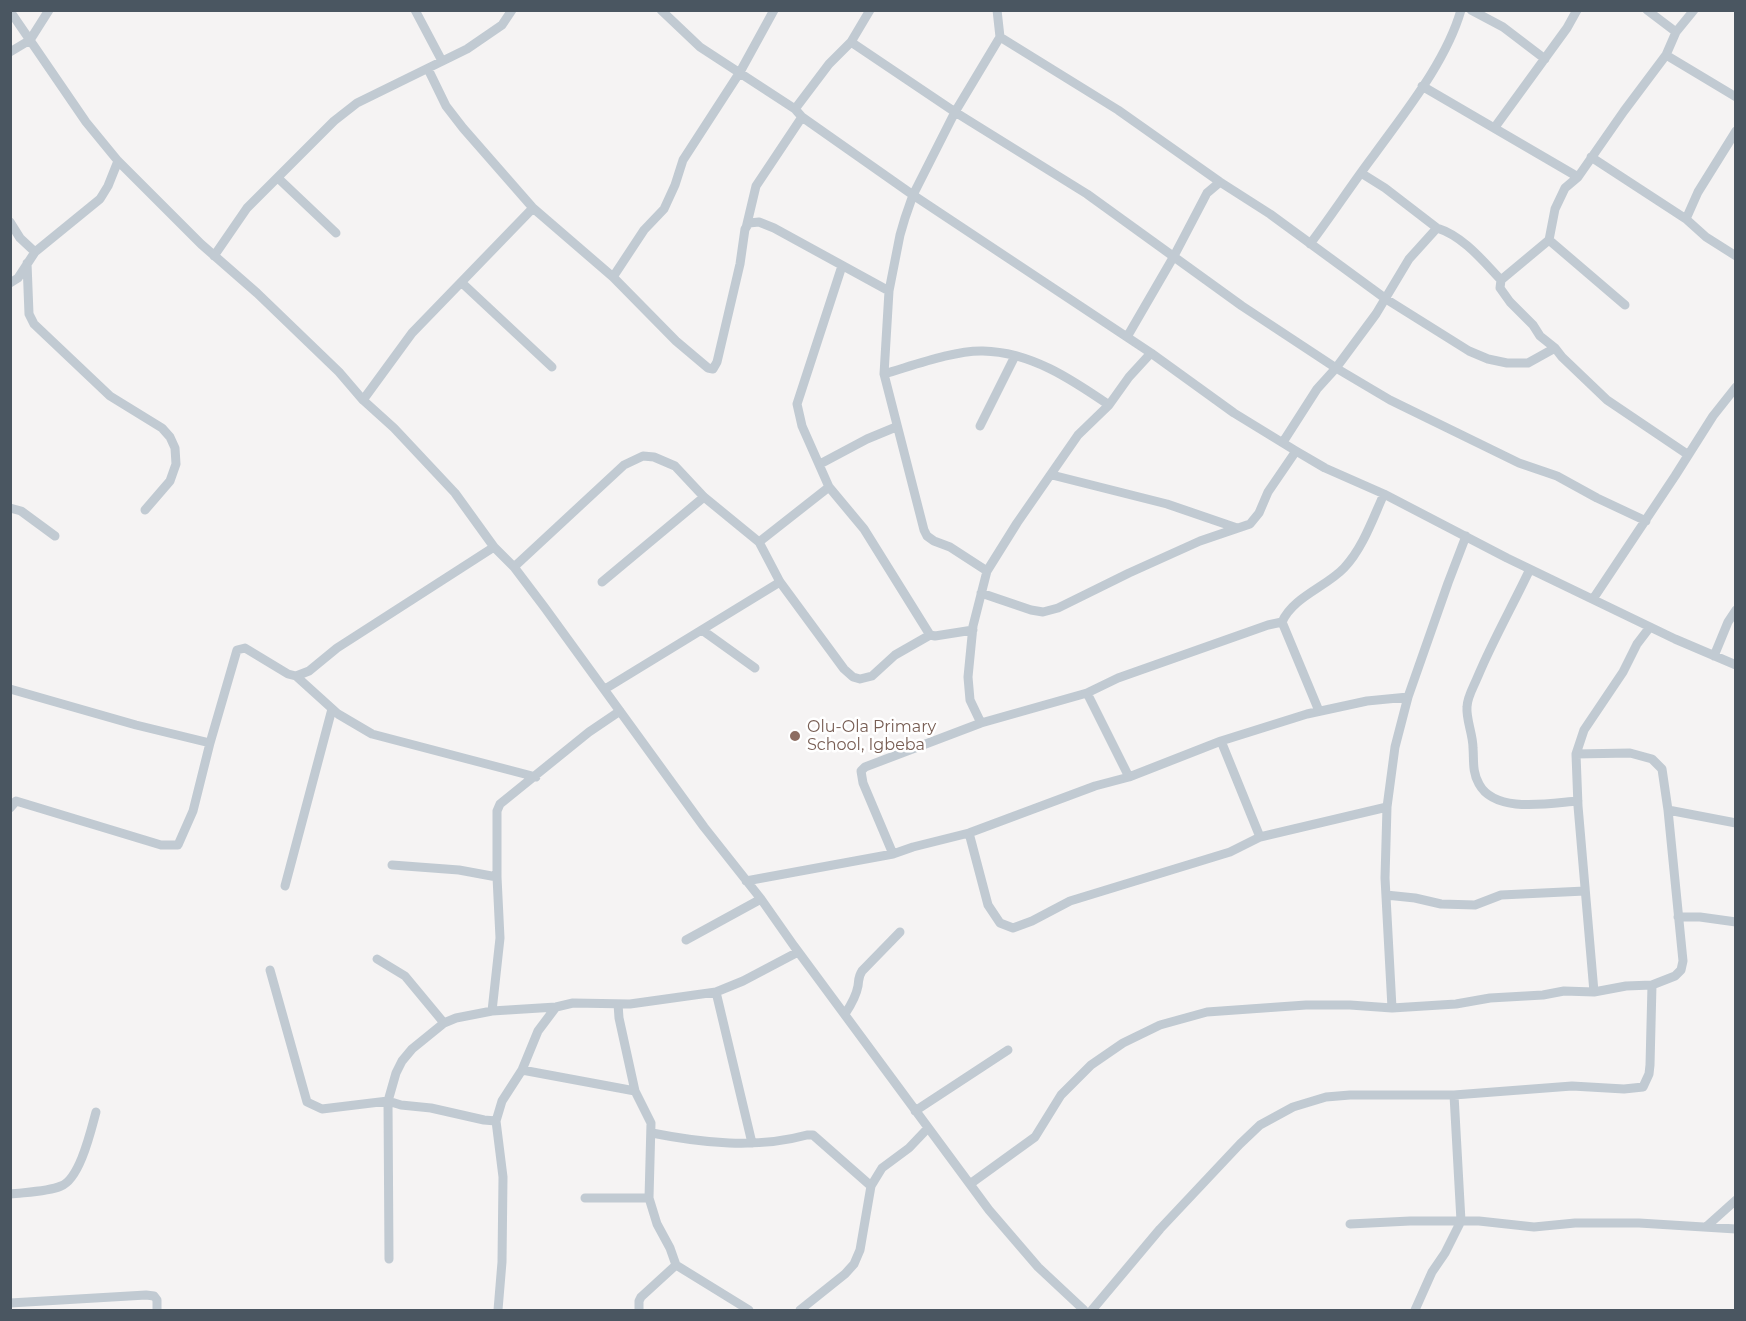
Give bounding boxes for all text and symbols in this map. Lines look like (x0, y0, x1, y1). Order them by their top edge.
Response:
place label: Olu-Ola Primary School, Igbeba (807, 717, 936, 755)
marker: Olu-Ola Primary School, Igbeba (788, 729, 802, 743)

